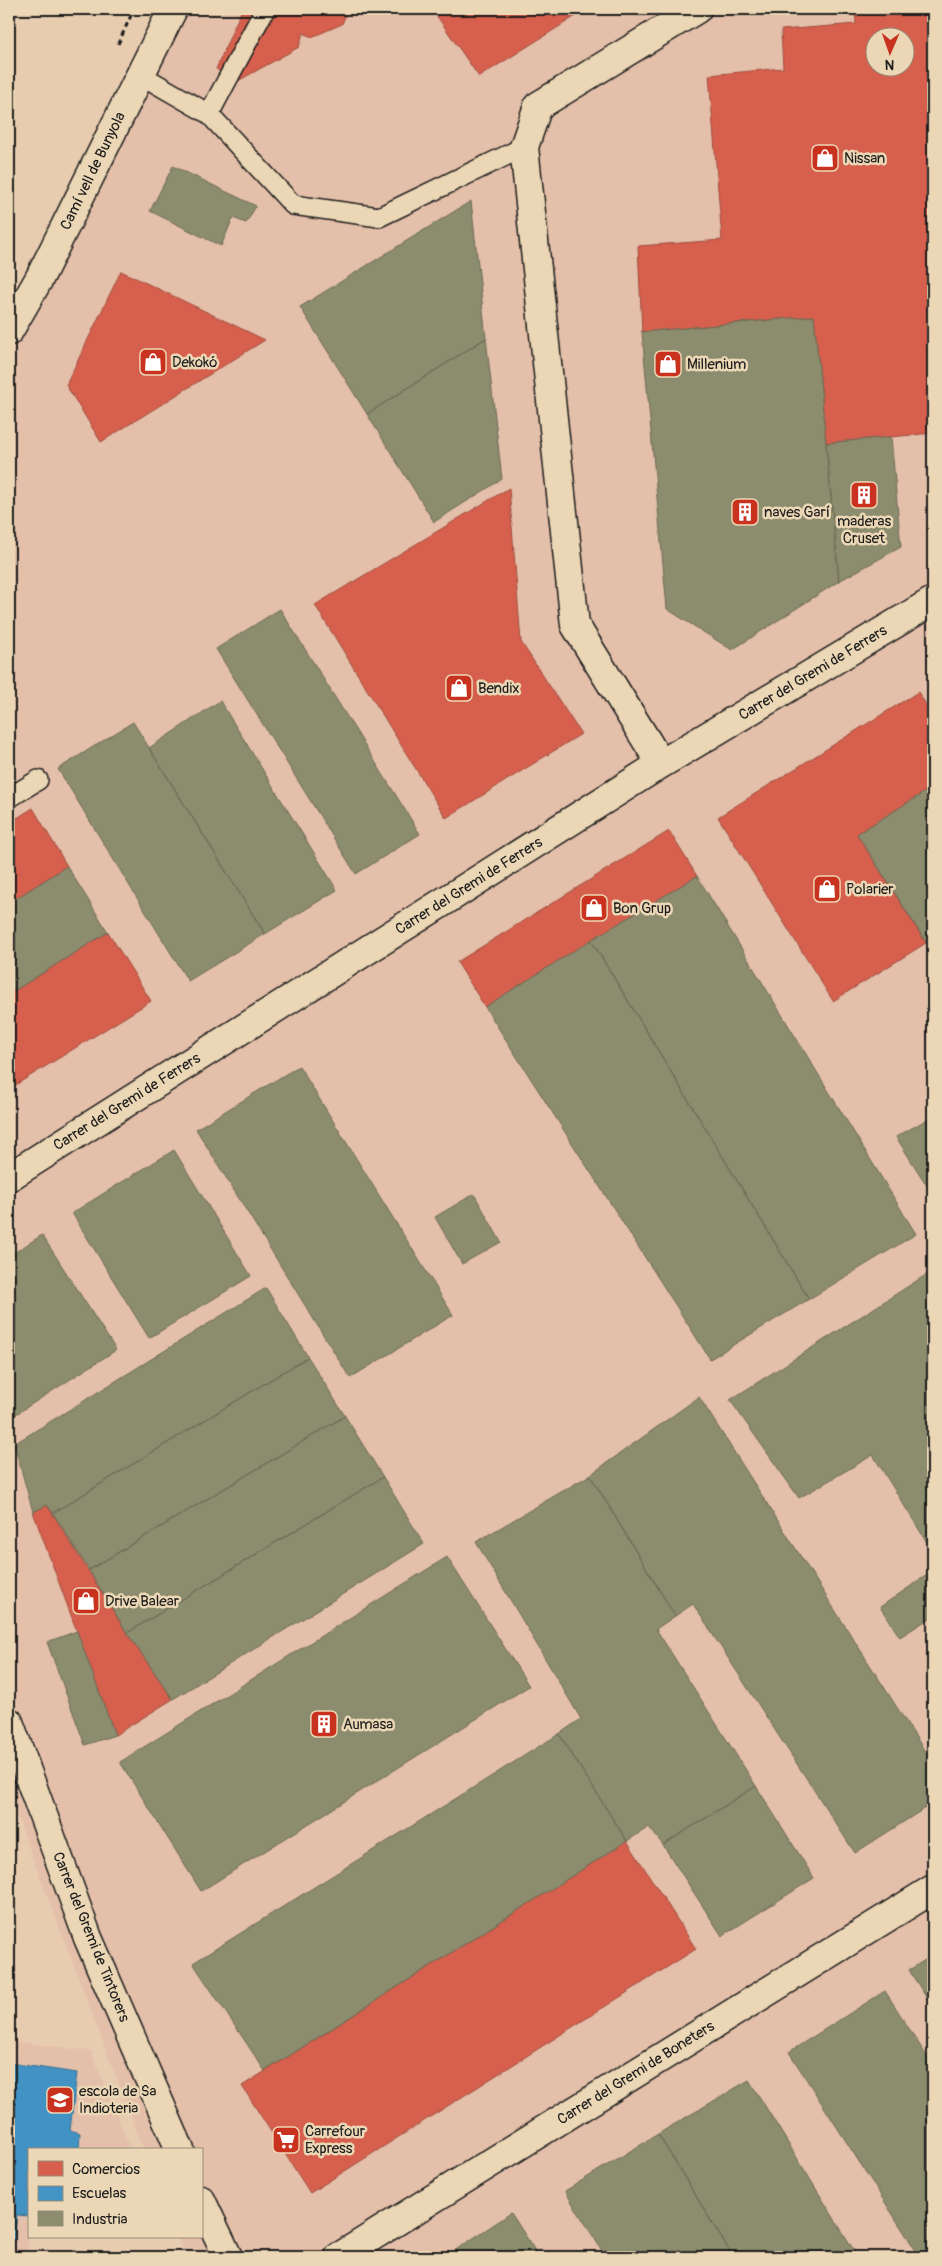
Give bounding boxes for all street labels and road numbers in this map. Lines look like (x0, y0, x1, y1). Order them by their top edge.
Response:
street label: Camí vell de Bunyola (56, 109, 130, 233)
street label: Carrer del Gremi de Ferrers (735, 621, 891, 725)
street label: Carrer del Gremi de Ferrers (392, 833, 546, 939)
street label: Carrer del Gremi de Ferrers (50, 1049, 204, 1155)
street label: Carrer del Gremi de Tintorers (48, 1849, 134, 2025)
street label: Carrer del Gremi de Boneters (554, 2017, 718, 2129)

